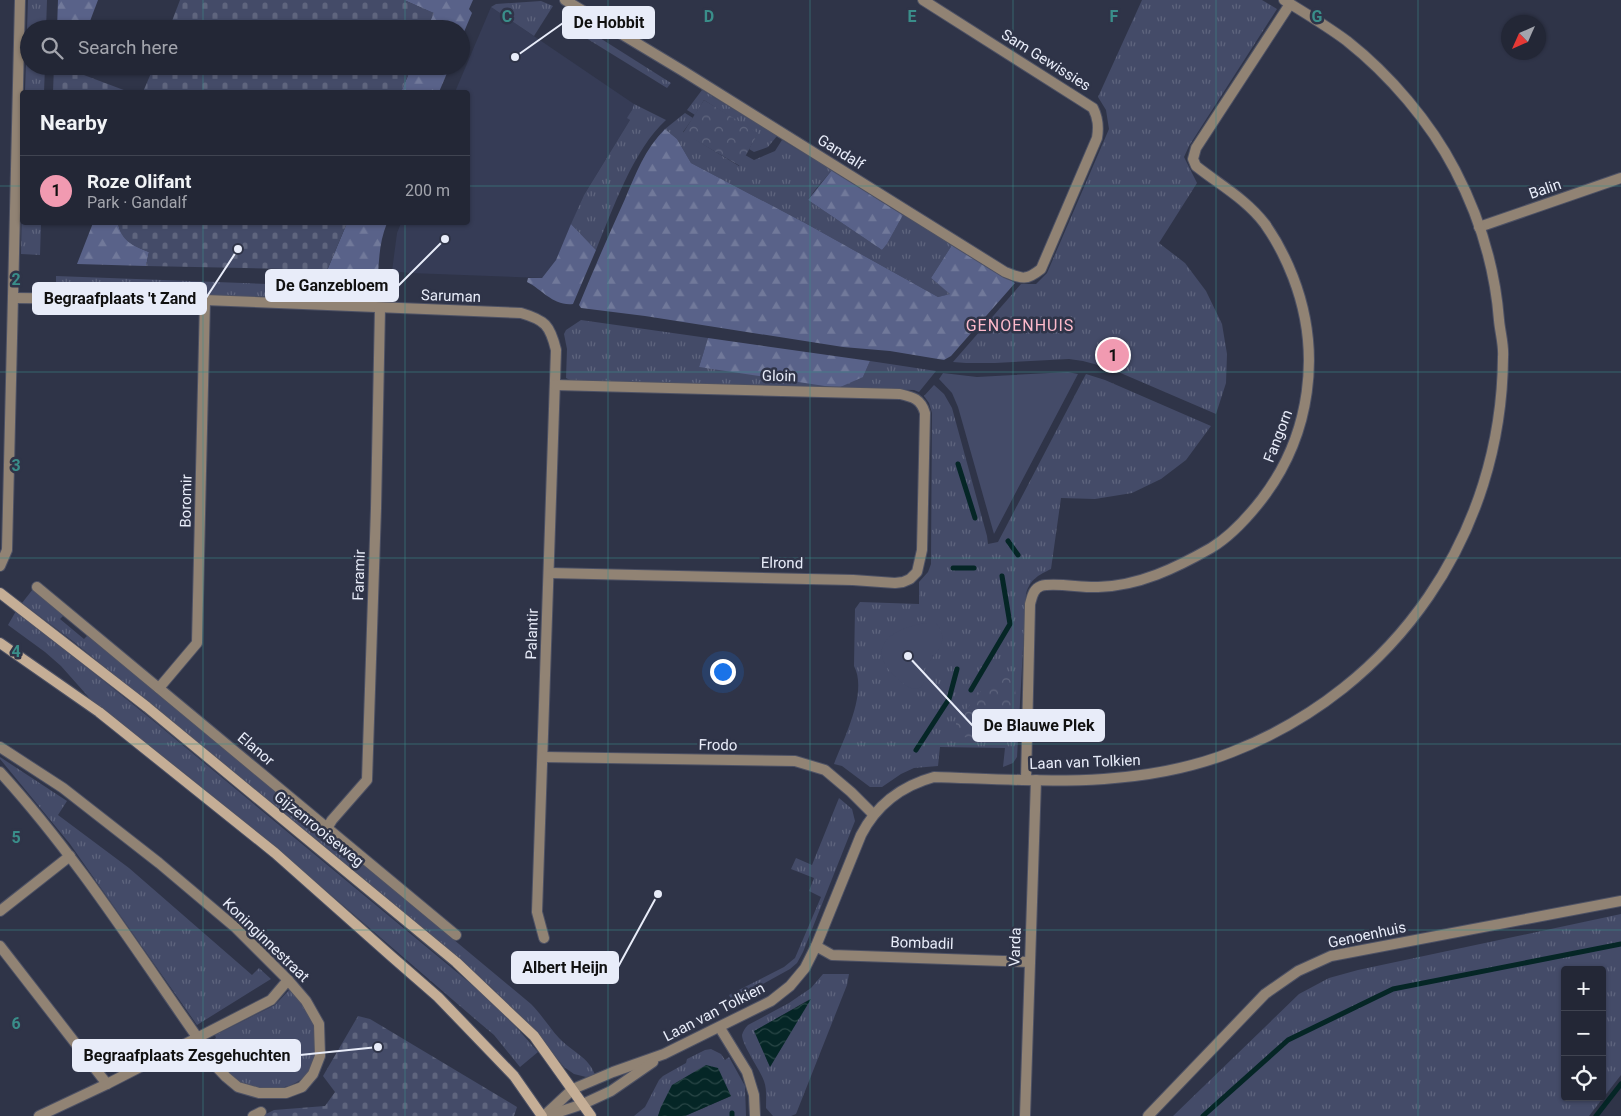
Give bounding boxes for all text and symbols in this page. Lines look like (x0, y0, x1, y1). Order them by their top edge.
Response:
text: C (502, 7, 512, 26)
callout: De Hobbit (563, 7, 654, 38)
text: D (704, 7, 714, 26)
text: E (908, 7, 917, 26)
text: F (1110, 7, 1119, 26)
text: G (1312, 7, 1323, 26)
text: De Hobbit (574, 13, 645, 32)
north arrow (1501, 15, 1546, 60)
search box (20, 20, 470, 75)
street label: Sam Gewissies (998, 25, 1094, 95)
icon: search (38, 34, 66, 62)
text: Search here (78, 36, 178, 59)
text: Nearby (40, 111, 107, 135)
street label: Gandalf (814, 131, 869, 174)
text: Roze Olifant (87, 170, 191, 193)
street label: Balin (1526, 175, 1564, 203)
text: 1 (51, 181, 61, 200)
text: 200 m (405, 181, 450, 200)
text: Park · Gandalf (87, 193, 187, 212)
text: 2 (11, 270, 21, 289)
callout: De Ganzebloem (266, 270, 398, 301)
text: De Ganzebloem (276, 276, 388, 295)
callout: Begraafplaats 't Zand (33, 283, 206, 314)
street label: Saruman (421, 286, 481, 306)
text: Begraafplaats 't Zand (44, 289, 196, 308)
district label: GENOENHUIS (966, 316, 1074, 335)
pin: 1 (1097, 336, 1129, 374)
street label: Gloin (762, 367, 796, 385)
street label: Fangorn (1260, 407, 1296, 465)
text: 3 (11, 456, 21, 475)
street label: Boromir (177, 474, 195, 528)
street label: Faramir (349, 549, 369, 601)
street label: Elrond (761, 554, 803, 572)
street label: Palantir (522, 608, 542, 660)
text: 4 (11, 642, 21, 661)
your location (710, 659, 736, 685)
callout: De Blauwe Plek (973, 710, 1104, 741)
text: De Blauwe Plek (983, 716, 1095, 735)
street label: Elanor (234, 729, 278, 769)
street label: Frodo (699, 736, 737, 754)
street label: Laan van Tolkien (1029, 751, 1141, 773)
street label: Gijzenrooiseweg (271, 787, 367, 871)
text: 5 (11, 828, 21, 847)
street label: Koninginnestraat (219, 894, 313, 986)
street label: Genoenhuis (1326, 918, 1408, 952)
street label: Varda (1005, 927, 1025, 967)
street label: Bombadil (890, 933, 954, 953)
callout: Albert Heijn (512, 952, 618, 983)
text: Albert Heijn (522, 958, 608, 977)
map controls (1561, 966, 1606, 1101)
button: + (1561, 966, 1606, 1011)
street label: Laan van Tolkien (660, 979, 768, 1045)
button: − (1561, 1011, 1606, 1056)
text: 6 (11, 1014, 21, 1033)
callout: Begraafplaats Zesgehuchten (73, 1040, 300, 1071)
text: Begraafplaats Zesgehuchten (84, 1046, 290, 1065)
button: locate (1561, 1056, 1606, 1101)

